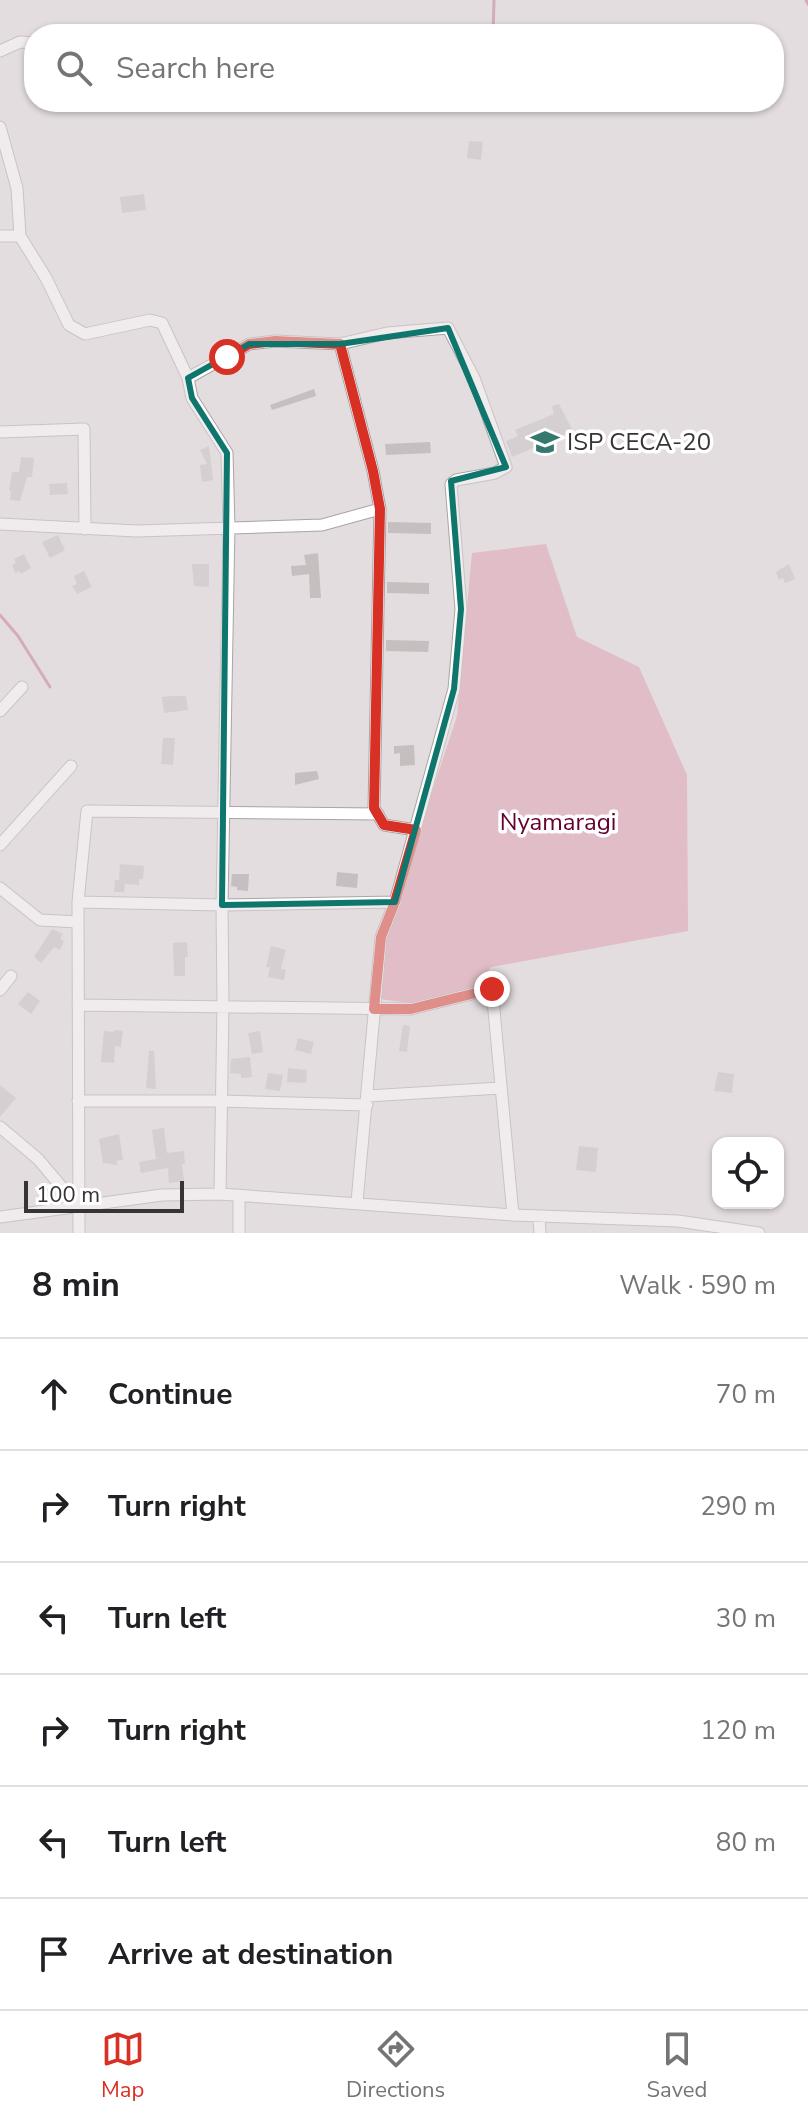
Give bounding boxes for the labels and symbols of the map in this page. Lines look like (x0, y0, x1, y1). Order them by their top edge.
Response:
route start (209, 339, 245, 375)
place label: ISP CECA-20 (567, 426, 711, 458)
school or university icon: ISP CECA-20 (530, 427, 560, 457)
park label: Nyamaragi (500, 806, 616, 838)
route end (474, 971, 510, 1007)
scale bar (24, 1177, 184, 1213)

